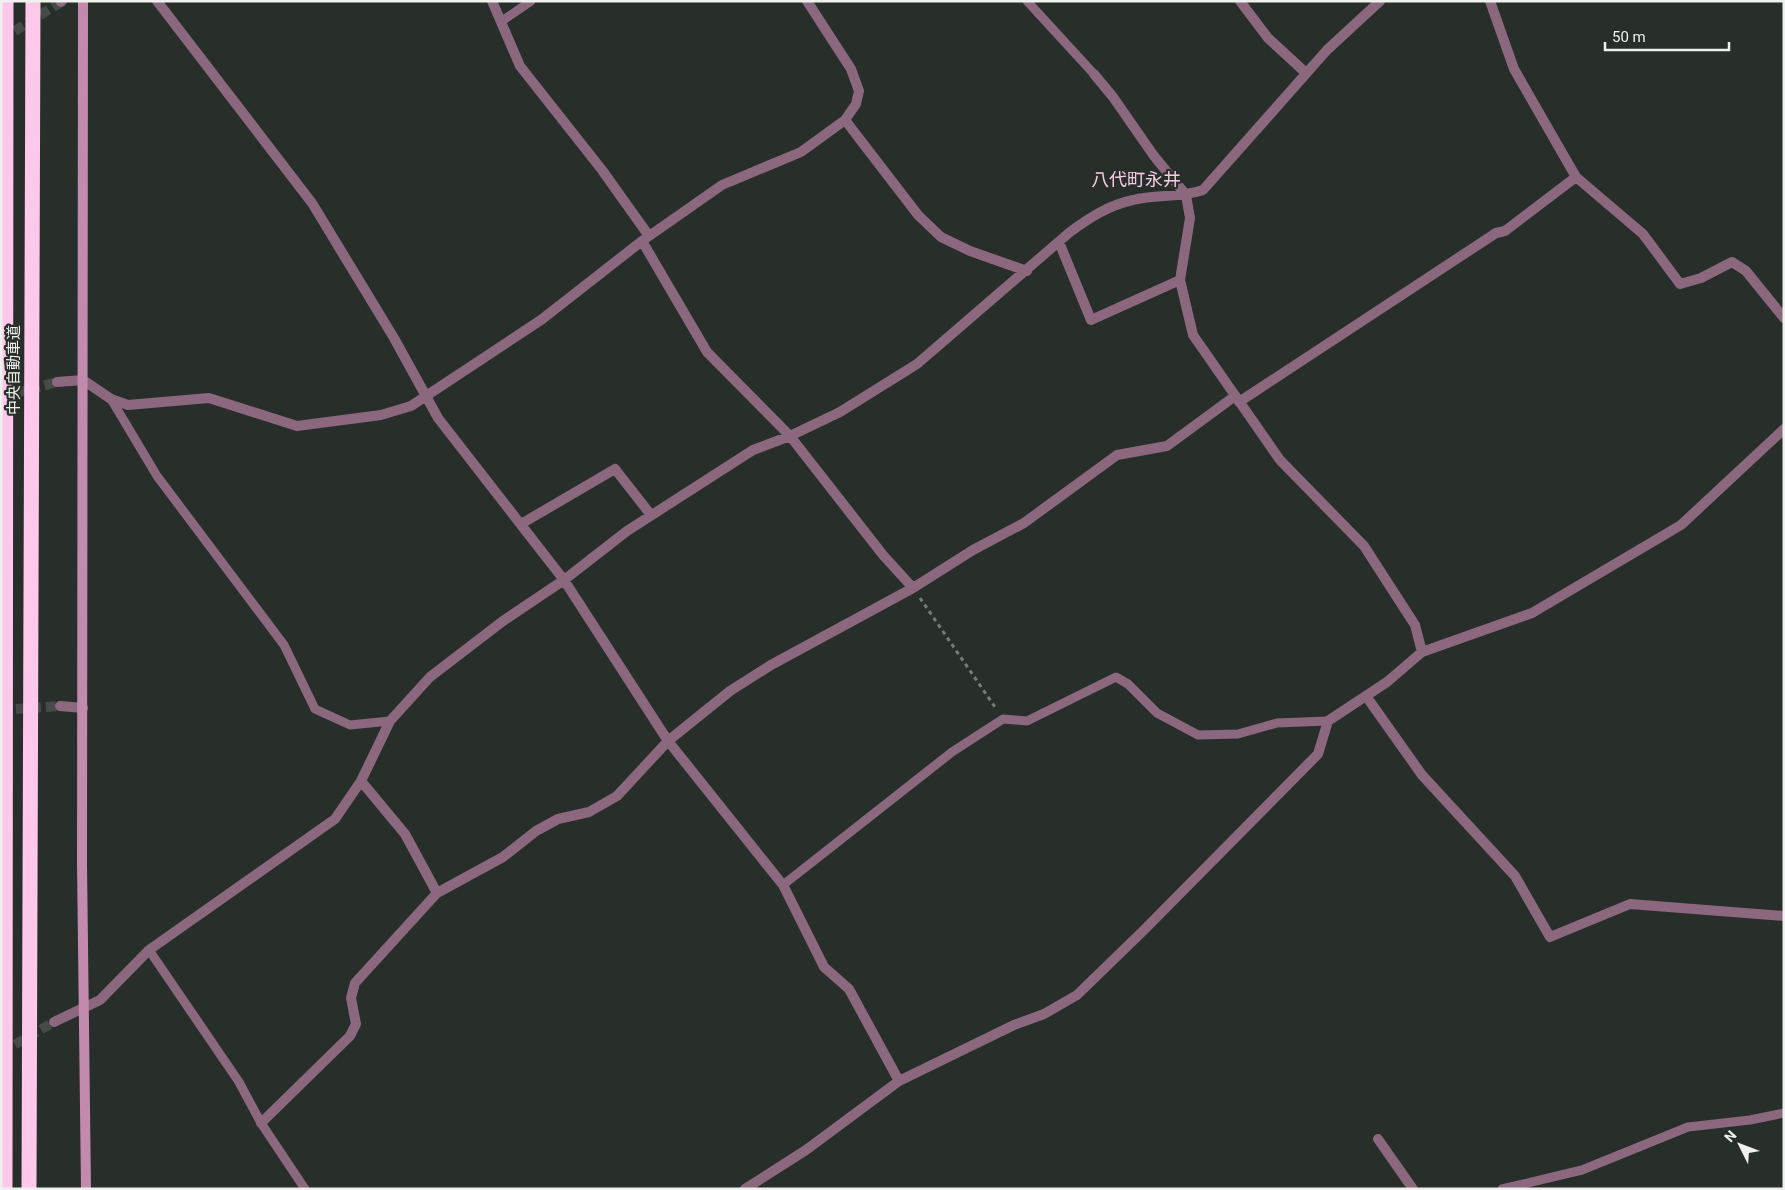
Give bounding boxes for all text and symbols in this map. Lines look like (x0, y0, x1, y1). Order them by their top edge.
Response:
scale bar (1605, 20, 1729, 52)
text: 50 m (1612, 28, 1646, 46)
district label: 八代町永井 (1091, 169, 1181, 190)
street label: 中央自動車道 (5, 325, 23, 415)
north arrow (1715, 1120, 1765, 1170)
text: N (1721, 1127, 1740, 1145)

